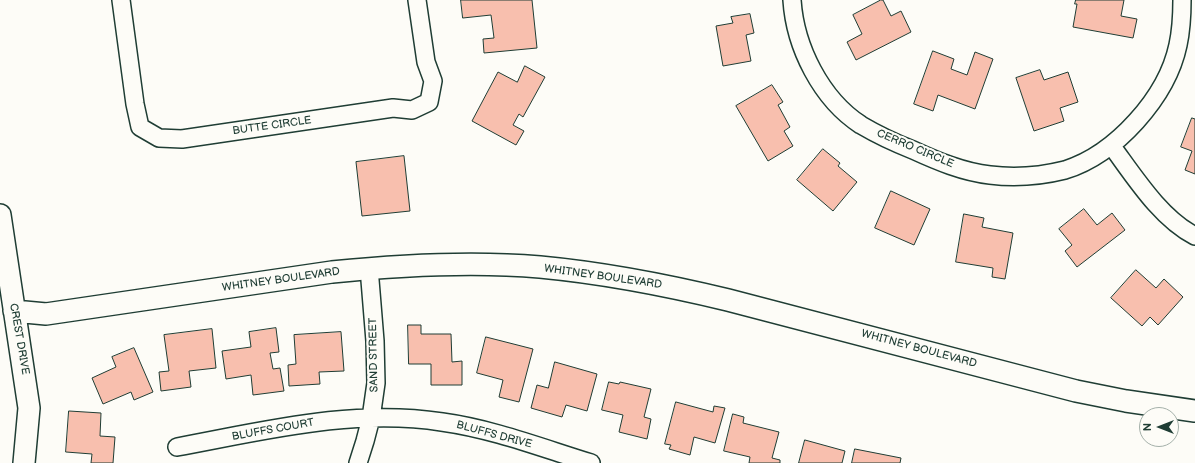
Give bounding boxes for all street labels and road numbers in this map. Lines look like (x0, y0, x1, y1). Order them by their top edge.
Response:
street label: BUTTE CIRCLE (232, 114, 312, 138)
street label: CERRO CIRCLE (874, 127, 956, 171)
street label: WHITNEY BOULEVARD (543, 262, 663, 292)
street label: WHITNEY BOULEVARD (221, 265, 341, 295)
street label: CREST DRIVE (6, 302, 32, 376)
street label: SAND STREET (367, 318, 381, 392)
street label: WHITNEY BOULEVARD (860, 327, 978, 371)
street label: BLUFFS COURT (231, 416, 315, 444)
street label: BLUFFS DRIVE (455, 419, 533, 451)

